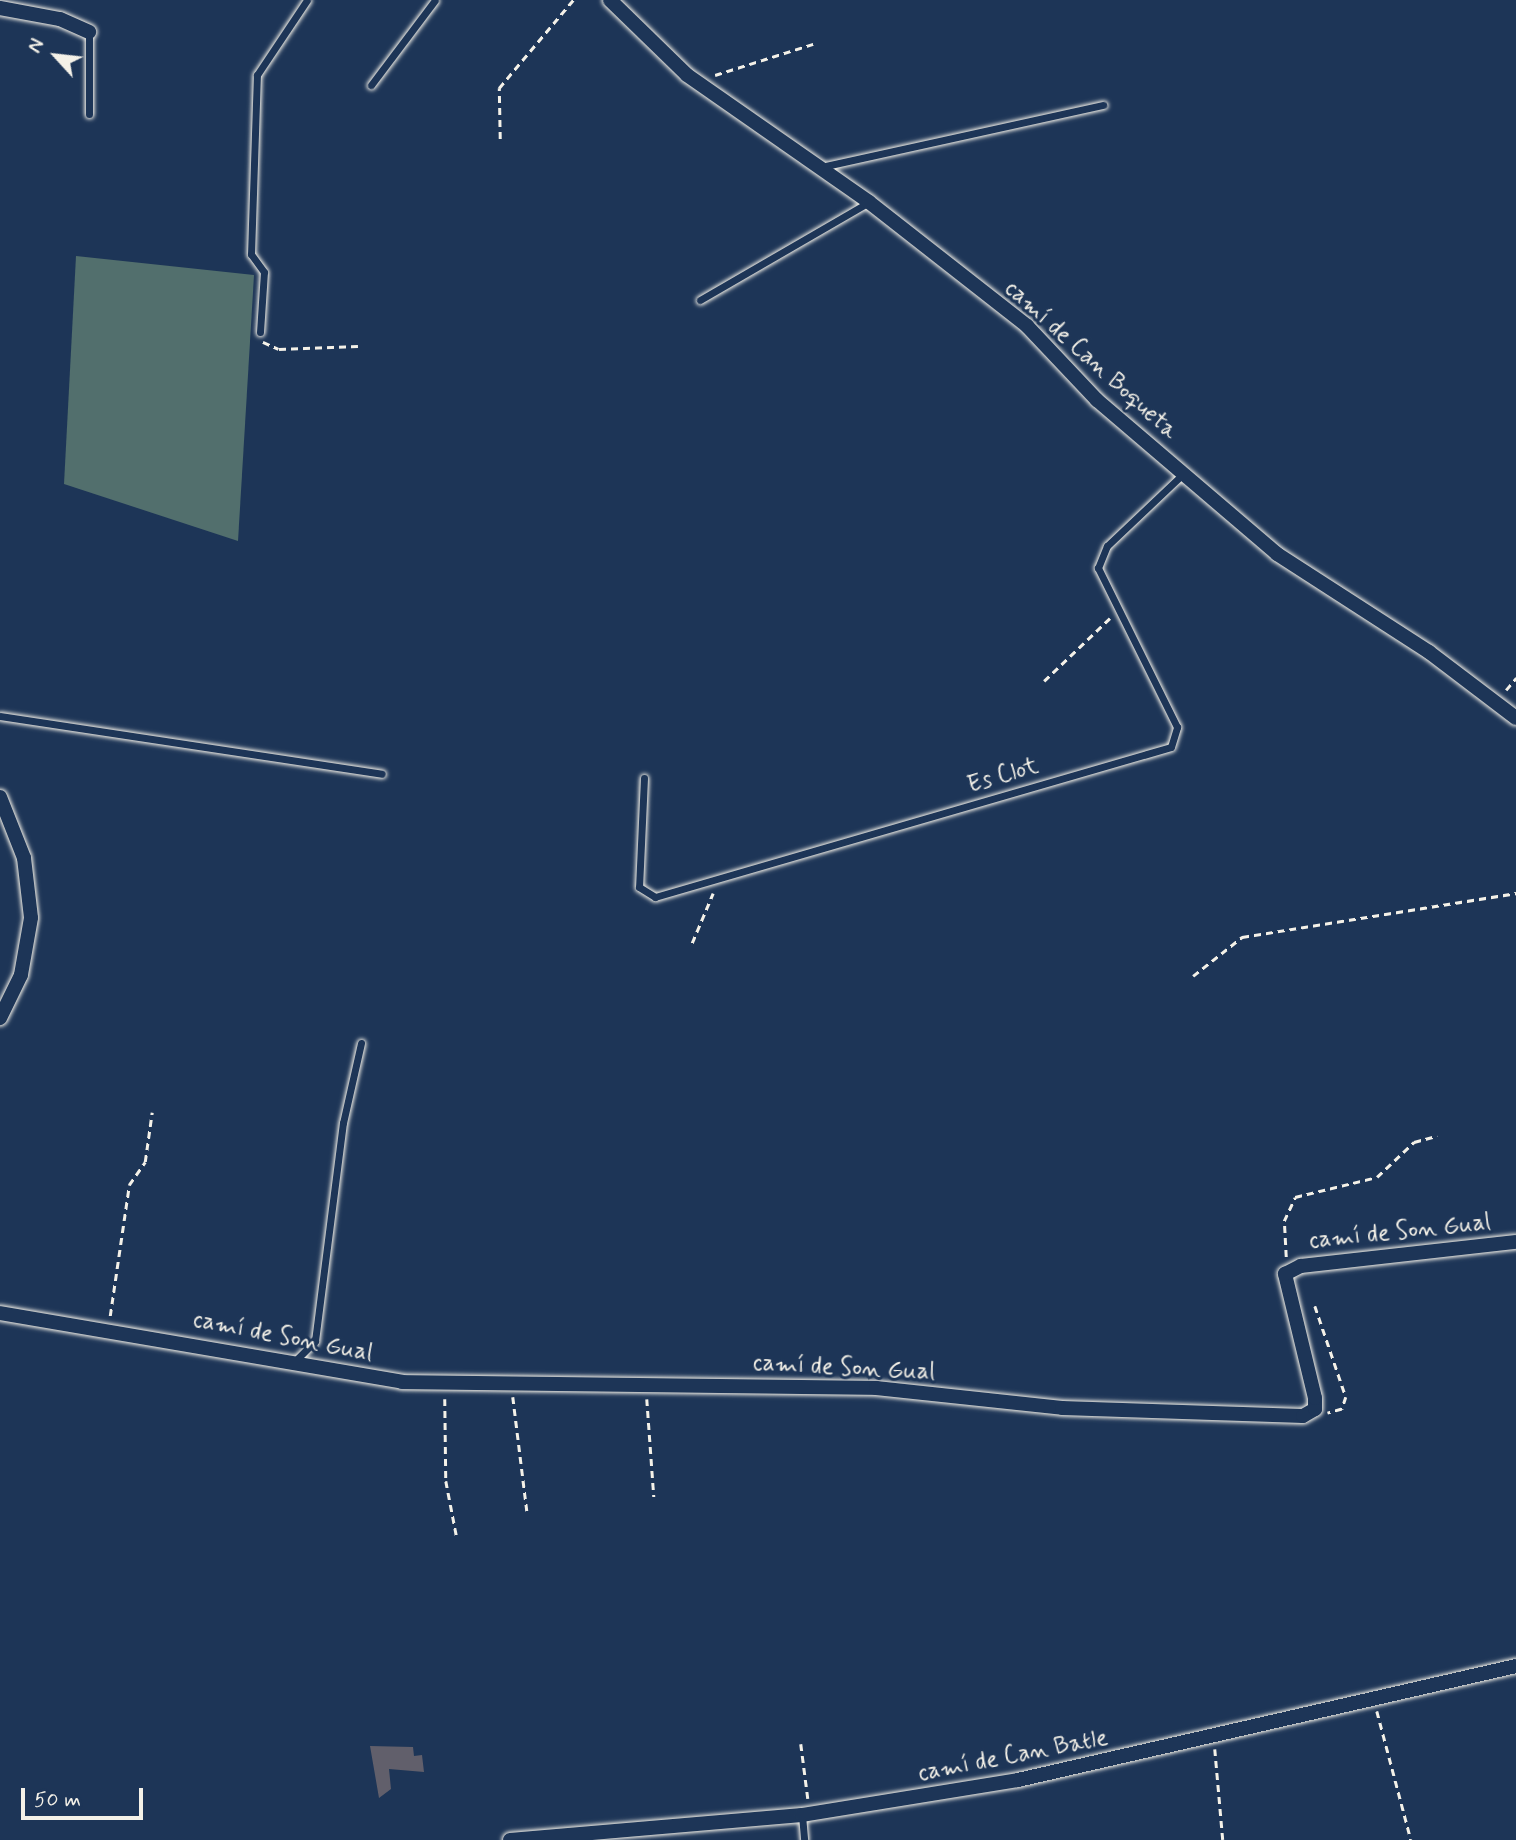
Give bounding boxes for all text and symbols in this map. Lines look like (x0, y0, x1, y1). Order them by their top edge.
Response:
north arrow (21, 21, 91, 91)
text: N (23, 35, 51, 58)
street label: camí de Can Boqueta (1001, 277, 1181, 443)
street label: Es Clot (963, 751, 1043, 801)
street label: camí de Son Gual (1311, 1209, 1489, 1255)
street label: camí de Son Gual (194, 1306, 372, 1368)
street label: camí de Son Gual (756, 1349, 932, 1387)
street label: camí de Can Batle (918, 1724, 1108, 1788)
scale bar (24, 1773, 147, 1817)
text: 50 m (34, 1786, 81, 1814)

